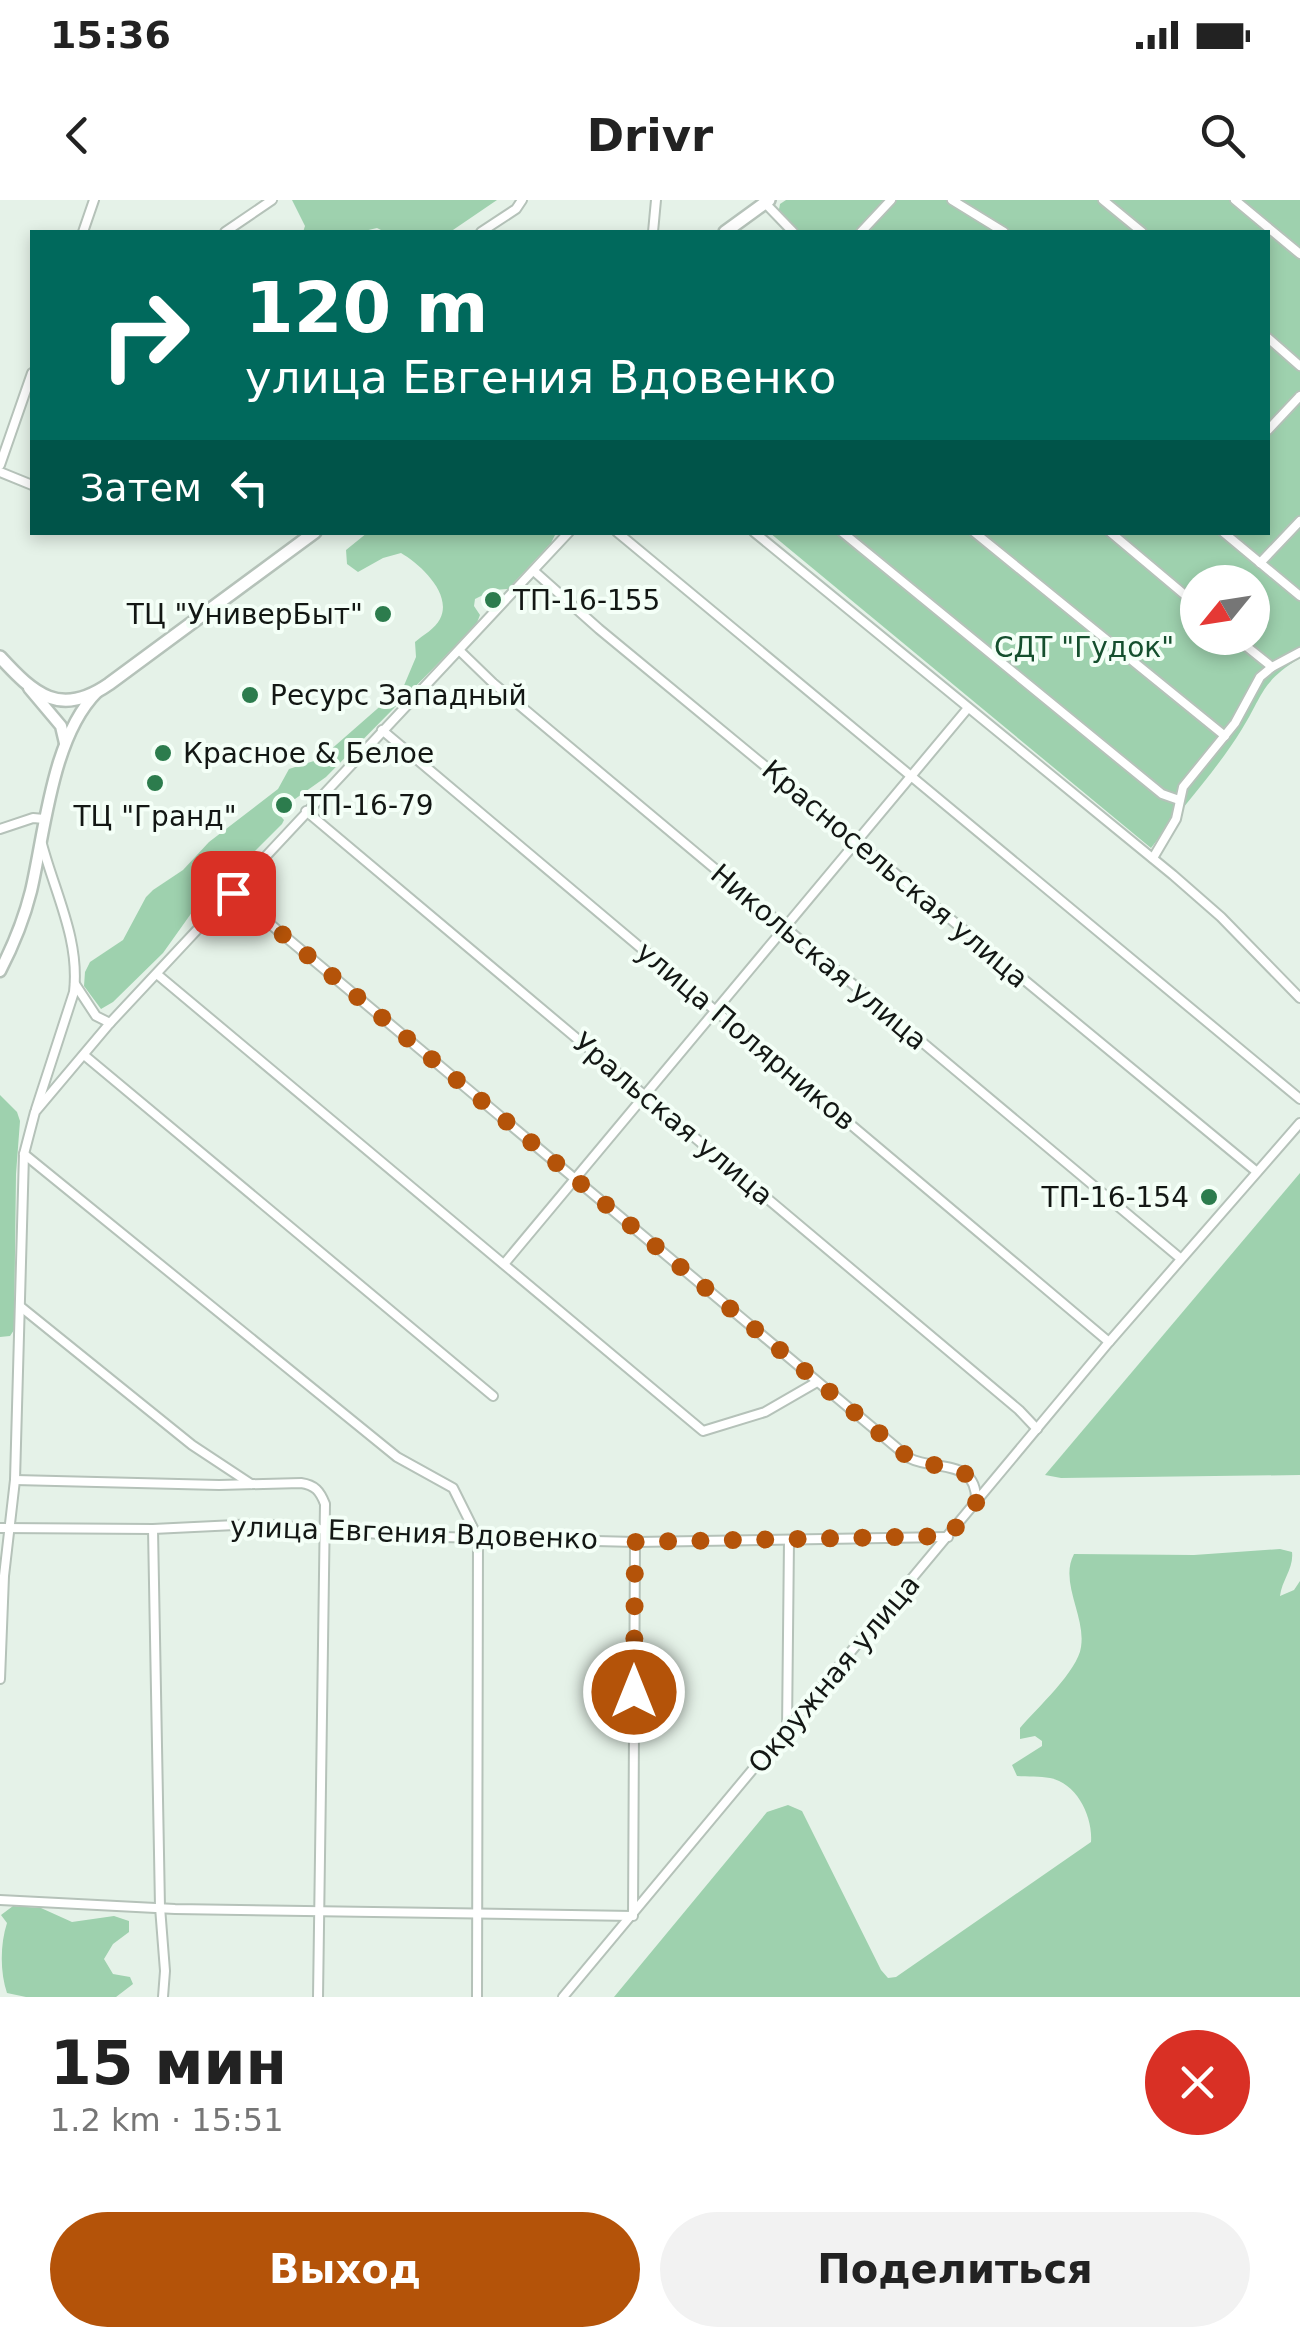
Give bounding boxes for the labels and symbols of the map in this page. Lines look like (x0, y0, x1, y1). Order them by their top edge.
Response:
north arrow (1180, 565, 1270, 655)
place label: ТП-16-155 (512, 584, 660, 617)
marker: ТП-16-155 (482, 589, 504, 611)
place label: ТЦ "УниверБыт" (126, 598, 363, 631)
marker: ТЦ "УниверБыт" (372, 603, 394, 625)
park label: СДТ "Гудок" (994, 631, 1174, 664)
place label: Ресурс Западный (270, 679, 527, 712)
marker: Ресурс Западный (239, 684, 261, 706)
place label: Красное & Белое (183, 737, 434, 770)
marker: Красное & Белое (152, 742, 174, 764)
street label: Красносельская улица (755, 753, 1035, 995)
marker: ТЦ "Гранд" (144, 772, 166, 794)
place label: ТП-16-79 (303, 789, 434, 822)
marker: ТП-16-79 (273, 794, 295, 816)
place label: ТЦ "Гранд" (72, 800, 237, 833)
pin (191, 851, 276, 936)
street label: Никольская улица (704, 857, 934, 1057)
street label: улица Полярников (630, 935, 862, 1137)
street label: Уральская улица (566, 1026, 780, 1212)
place label: ТП-16-154 (1041, 1181, 1189, 1214)
marker: ТП-16-154 (1198, 1186, 1220, 1208)
street label: улица Евгения Вдовенко (230, 1510, 598, 1556)
street label: Окружная улица (741, 1568, 927, 1780)
position arrow (582, 1640, 686, 1744)

